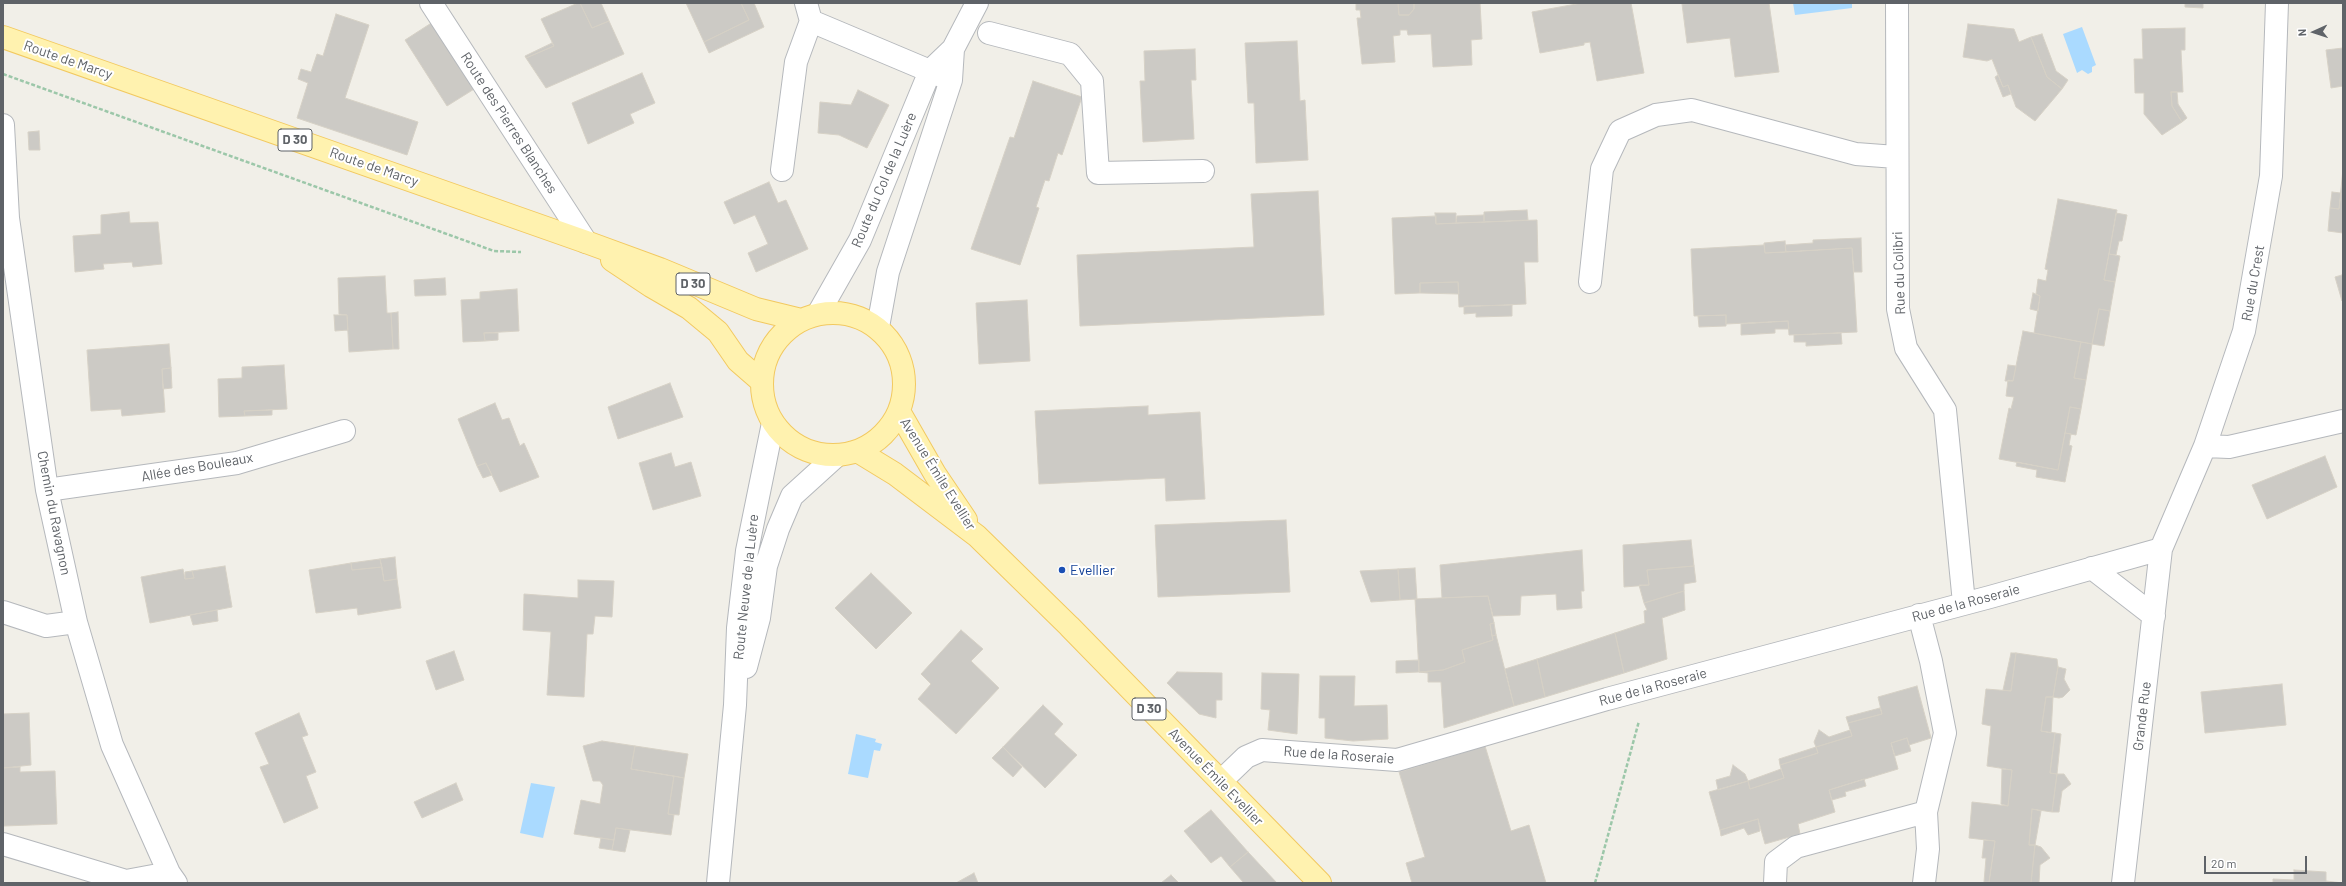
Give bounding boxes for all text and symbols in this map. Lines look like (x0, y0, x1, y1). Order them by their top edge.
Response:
north arrow (2294, 12, 2334, 52)
text: N (2295, 29, 2308, 37)
street label: Route de Marcy (22, 37, 114, 83)
street label: Route des Pierres Blanches (457, 49, 561, 197)
street label: Route du Col de la Luère (848, 110, 920, 250)
road number: D 30 (278, 129, 312, 151)
street label: Route de Marcy (328, 144, 420, 190)
street label: Rue du Colibri (1889, 231, 1909, 315)
street label: Rue du Crest (2238, 244, 2268, 322)
road number: D 30 (676, 273, 710, 295)
street label: Avenue Émile Evellier (897, 415, 979, 533)
street label: Chemin du Ravagnon (34, 449, 74, 577)
street label: Allée des Bouleaux (140, 449, 254, 485)
street label: Route Neuve de la Luère (730, 513, 762, 661)
place label: Evellier (1070, 562, 1115, 578)
marker: Evellier (1057, 565, 1067, 575)
street label: Rue de la Roseraie (1910, 581, 2022, 625)
street label: Rue de la Roseraie (1597, 665, 1709, 709)
street label: Grande Rue (2129, 680, 2155, 752)
road number: D 30 (1132, 698, 1166, 720)
street label: Avenue Émile Evellier (1165, 725, 1267, 829)
street label: Rue de la Roseraie (1283, 743, 1395, 767)
scale bar (2206, 848, 2309, 874)
text: 20 m (2211, 856, 2237, 870)

